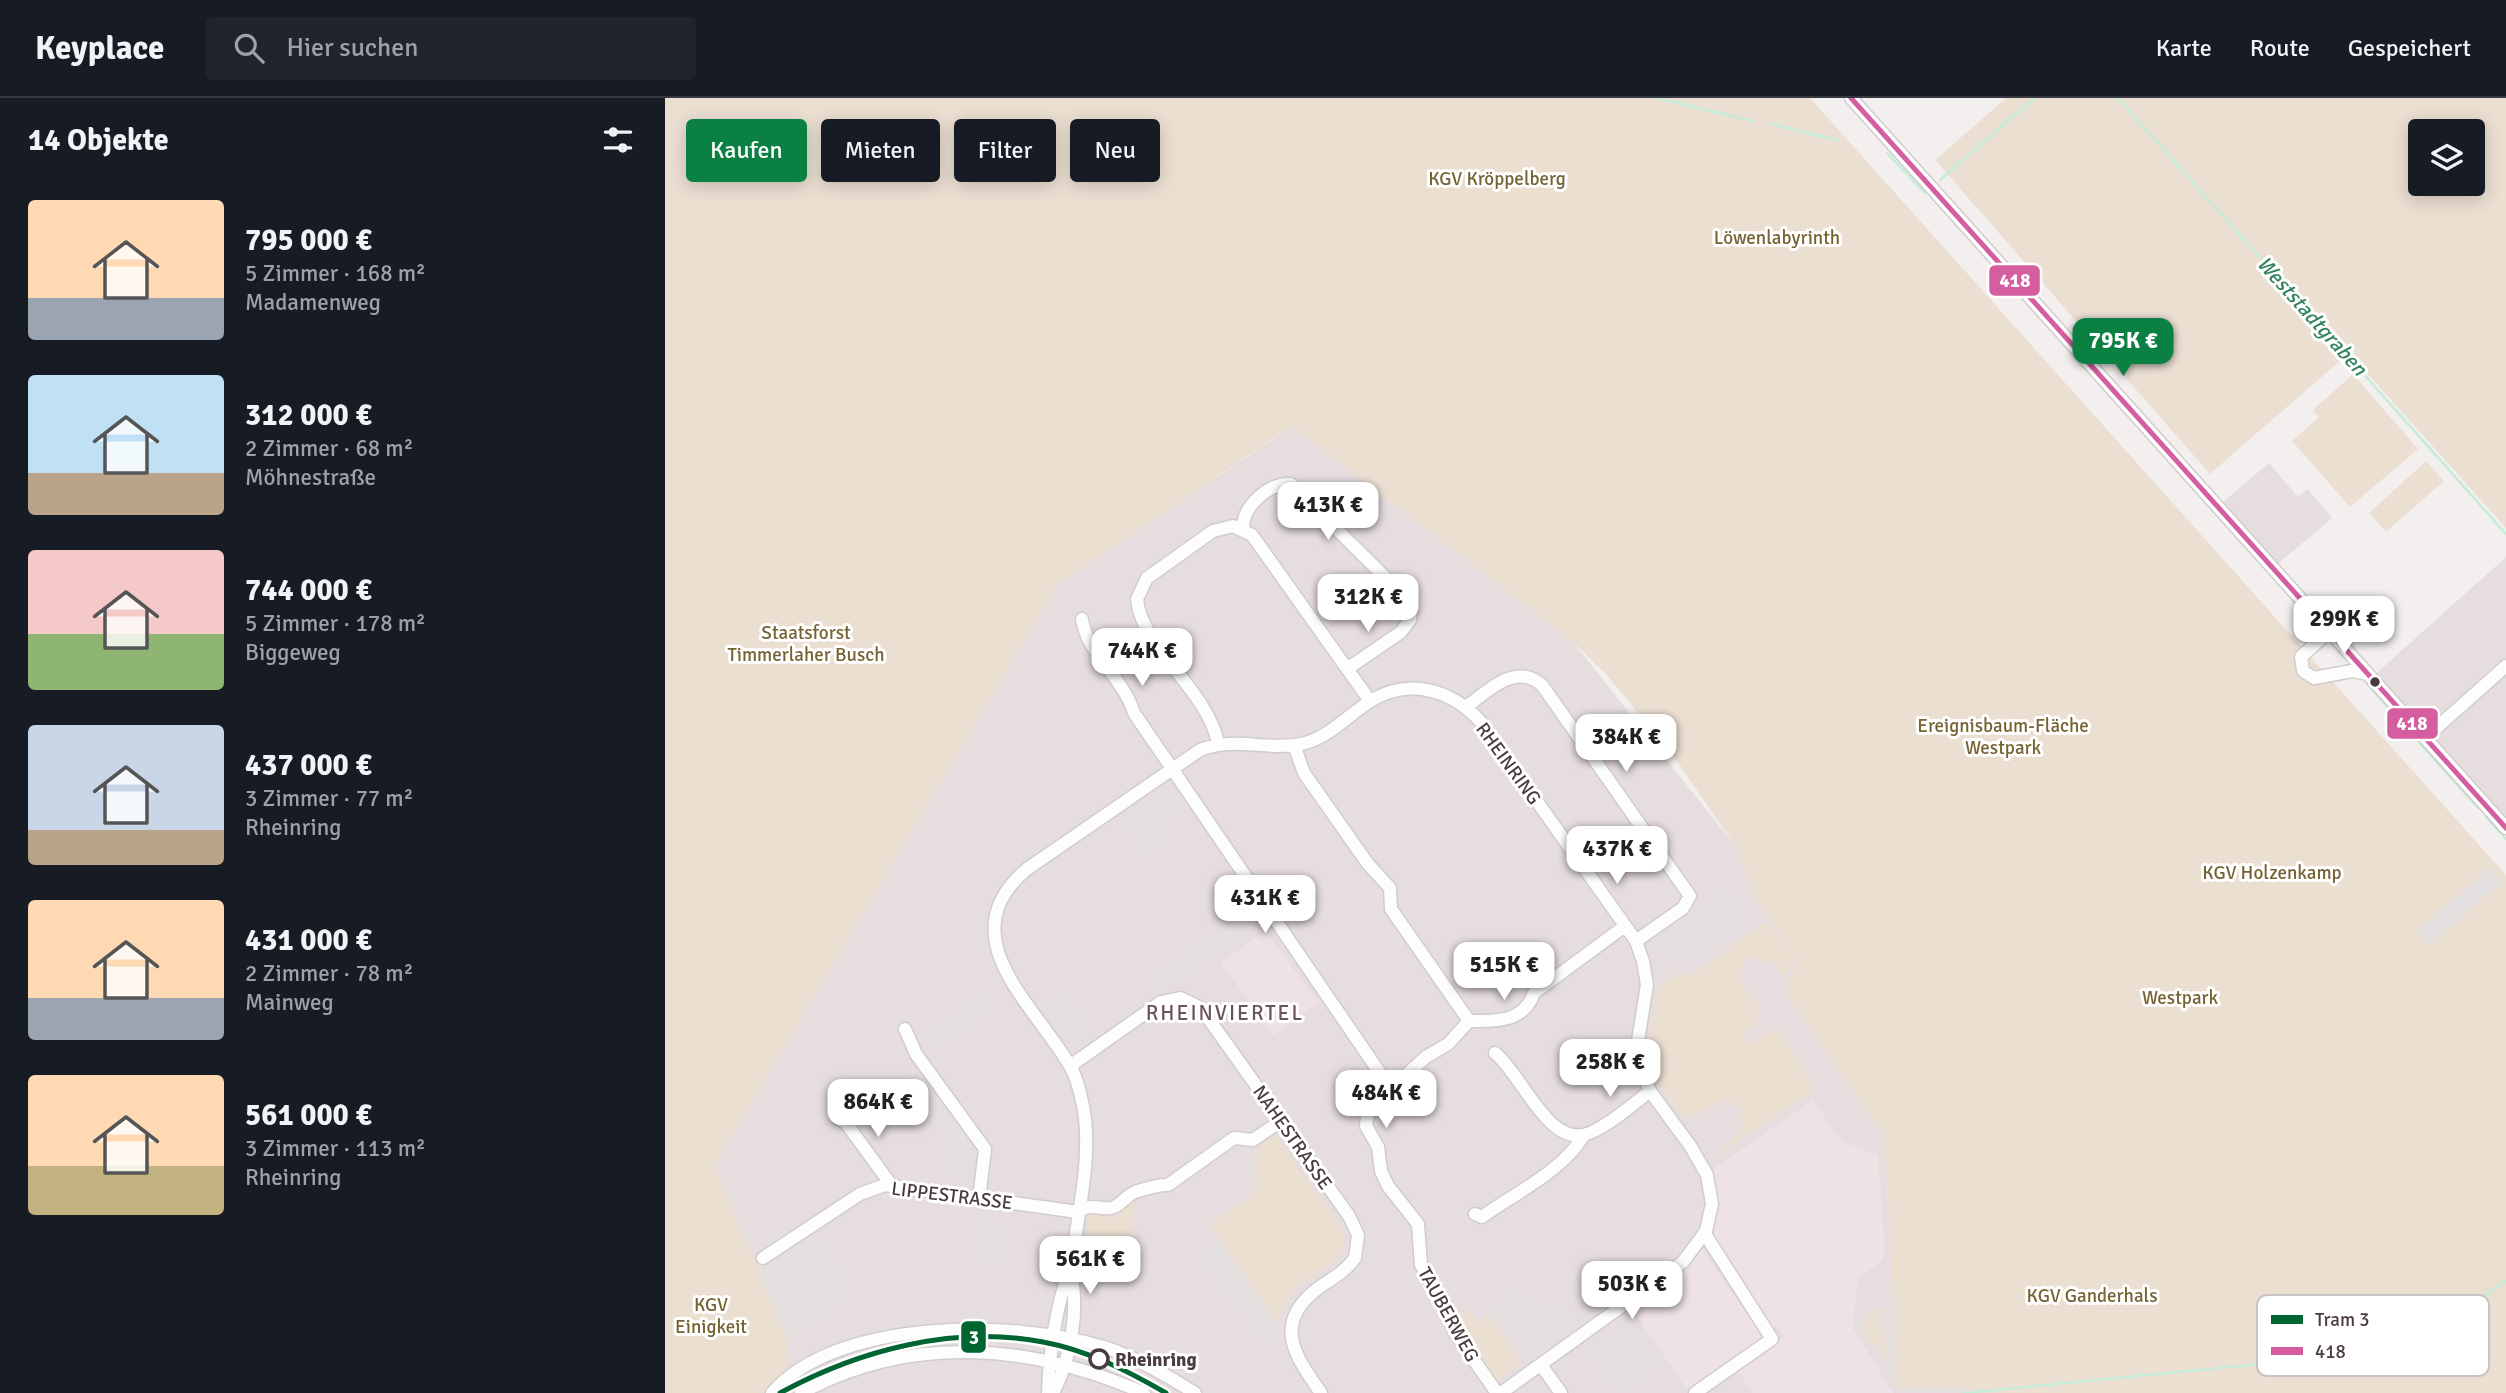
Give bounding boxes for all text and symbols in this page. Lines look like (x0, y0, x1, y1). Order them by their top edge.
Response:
search box (206, 17, 696, 80)
text: Keyplace (35, 28, 164, 69)
icon: search (230, 29, 268, 67)
text: Hier suchen (286, 32, 418, 64)
text: Karte (2156, 33, 2212, 63)
text: Route (2250, 33, 2310, 63)
text: Gespeichert (2348, 33, 2471, 63)
chip: Kaufen (686, 119, 807, 182)
chip: Mieten (821, 119, 940, 182)
chip: Filter (954, 119, 1056, 182)
chip: Neu (1070, 119, 1160, 182)
map controls (2408, 119, 2485, 196)
button: layers (2408, 119, 2485, 196)
icon: filters (599, 121, 637, 159)
text: 14 Objekte (28, 122, 169, 159)
park label: KGV Kröppelberg (1428, 167, 1566, 191)
text: 795 000 € (245, 222, 372, 259)
park label: Löwenlabyrinth (1714, 226, 1840, 250)
icon: home (84, 228, 168, 312)
water label: Weststadtgraben (2252, 251, 2373, 382)
text: 5 Zimmer · 168 m² (245, 259, 426, 288)
line badge: 418 (1988, 264, 2041, 297)
text: 418 (2000, 269, 2030, 293)
text: Madamenweg (245, 288, 381, 317)
pin: 795K € (2066, 318, 2180, 378)
text: 795K € (2088, 326, 2158, 355)
text: 312 000 € (245, 397, 372, 434)
icon: home (84, 403, 168, 487)
text: 2 Zimmer · 68 m² (245, 434, 413, 463)
text: Möhnestraße (245, 463, 376, 492)
pin: 413K € (1271, 482, 1385, 542)
text: 413K € (1293, 490, 1363, 519)
text: 744 000 € (245, 572, 372, 609)
pin: 312K € (1311, 574, 1425, 634)
icon: home (84, 578, 168, 662)
text: 312K € (1333, 582, 1403, 611)
pin: 299K € (2287, 596, 2401, 656)
text: 299K € (2309, 604, 2379, 633)
text: 5 Zimmer · 178 m² (245, 609, 426, 638)
park label: Staatsforst Timmerlaher Busch (727, 621, 885, 667)
pin: 744K € (1085, 628, 1199, 688)
text: 744K € (1107, 636, 1177, 665)
text: Biggeweg (245, 638, 341, 667)
unlabelled marker (2368, 675, 2382, 689)
line badge: 418 (2386, 707, 2439, 740)
text: 418 (2397, 712, 2427, 736)
pin: 384K € (1569, 714, 1683, 774)
park label: Ereignisbaum-Fläche Westpark (1917, 714, 2089, 760)
street label: RHEINRING (1470, 718, 1546, 809)
text: 384K € (1591, 722, 1661, 751)
text: 437 000 € (245, 747, 372, 784)
icon: home (84, 753, 168, 837)
text: 3 Zimmer · 77 m² (245, 784, 413, 813)
text: Rheinring (245, 813, 341, 842)
pin: 437K € (1560, 826, 1674, 886)
text: 437K € (1582, 834, 1652, 863)
park label: KGV Holzenkamp (2202, 861, 2342, 885)
pin: 431K € (1208, 876, 1322, 935)
text: 431K € (1230, 883, 1300, 912)
text: 431 000 € (245, 922, 372, 959)
icon: home (84, 928, 168, 1012)
pin: 515K € (1447, 942, 1561, 1002)
text: 515K € (1469, 950, 1539, 979)
text: 2 Zimmer · 78 m² (245, 959, 413, 988)
park label: Westpark (2142, 986, 2219, 1010)
text: Mainweg (245, 988, 334, 1017)
district label: RHEINVIERTEL (1146, 1000, 1304, 1026)
pin: 258K € (1553, 1040, 1667, 1099)
text: 258K € (1575, 1047, 1645, 1076)
pin: 484K € (1329, 1070, 1443, 1130)
text: 484K € (1351, 1078, 1421, 1107)
pin: 864K € (821, 1080, 935, 1139)
street label: NAHESTRASSE (1247, 1081, 1337, 1195)
text: 864K € (843, 1087, 913, 1116)
text: 561 000 € (245, 1097, 372, 1134)
icon: home (84, 1103, 168, 1187)
text: 3 Zimmer · 113 m² (245, 1134, 426, 1163)
text: Rheinring (245, 1163, 341, 1192)
street label: LIPPESTRASSE (890, 1177, 1014, 1215)
pin: 561K € (1033, 1236, 1147, 1296)
text: 561K € (1055, 1244, 1125, 1273)
pin: 503K € (1575, 1262, 1689, 1321)
street label: TAUBERWEG (1412, 1263, 1484, 1366)
text: 503K € (1597, 1269, 1667, 1298)
park label: KGV Ganderhals (2027, 1284, 2157, 1308)
park label: KGV Einigkeit (675, 1293, 747, 1339)
legend (2257, 1295, 2489, 1376)
text: Tram 3 (2315, 1308, 2370, 1332)
line badge: 3 (960, 1320, 987, 1354)
text: 3 (969, 1326, 979, 1350)
text: 418 (2315, 1340, 2346, 1364)
place label: Rheinring (1115, 1348, 1197, 1372)
marker: Rheinring (1089, 1349, 1109, 1369)

